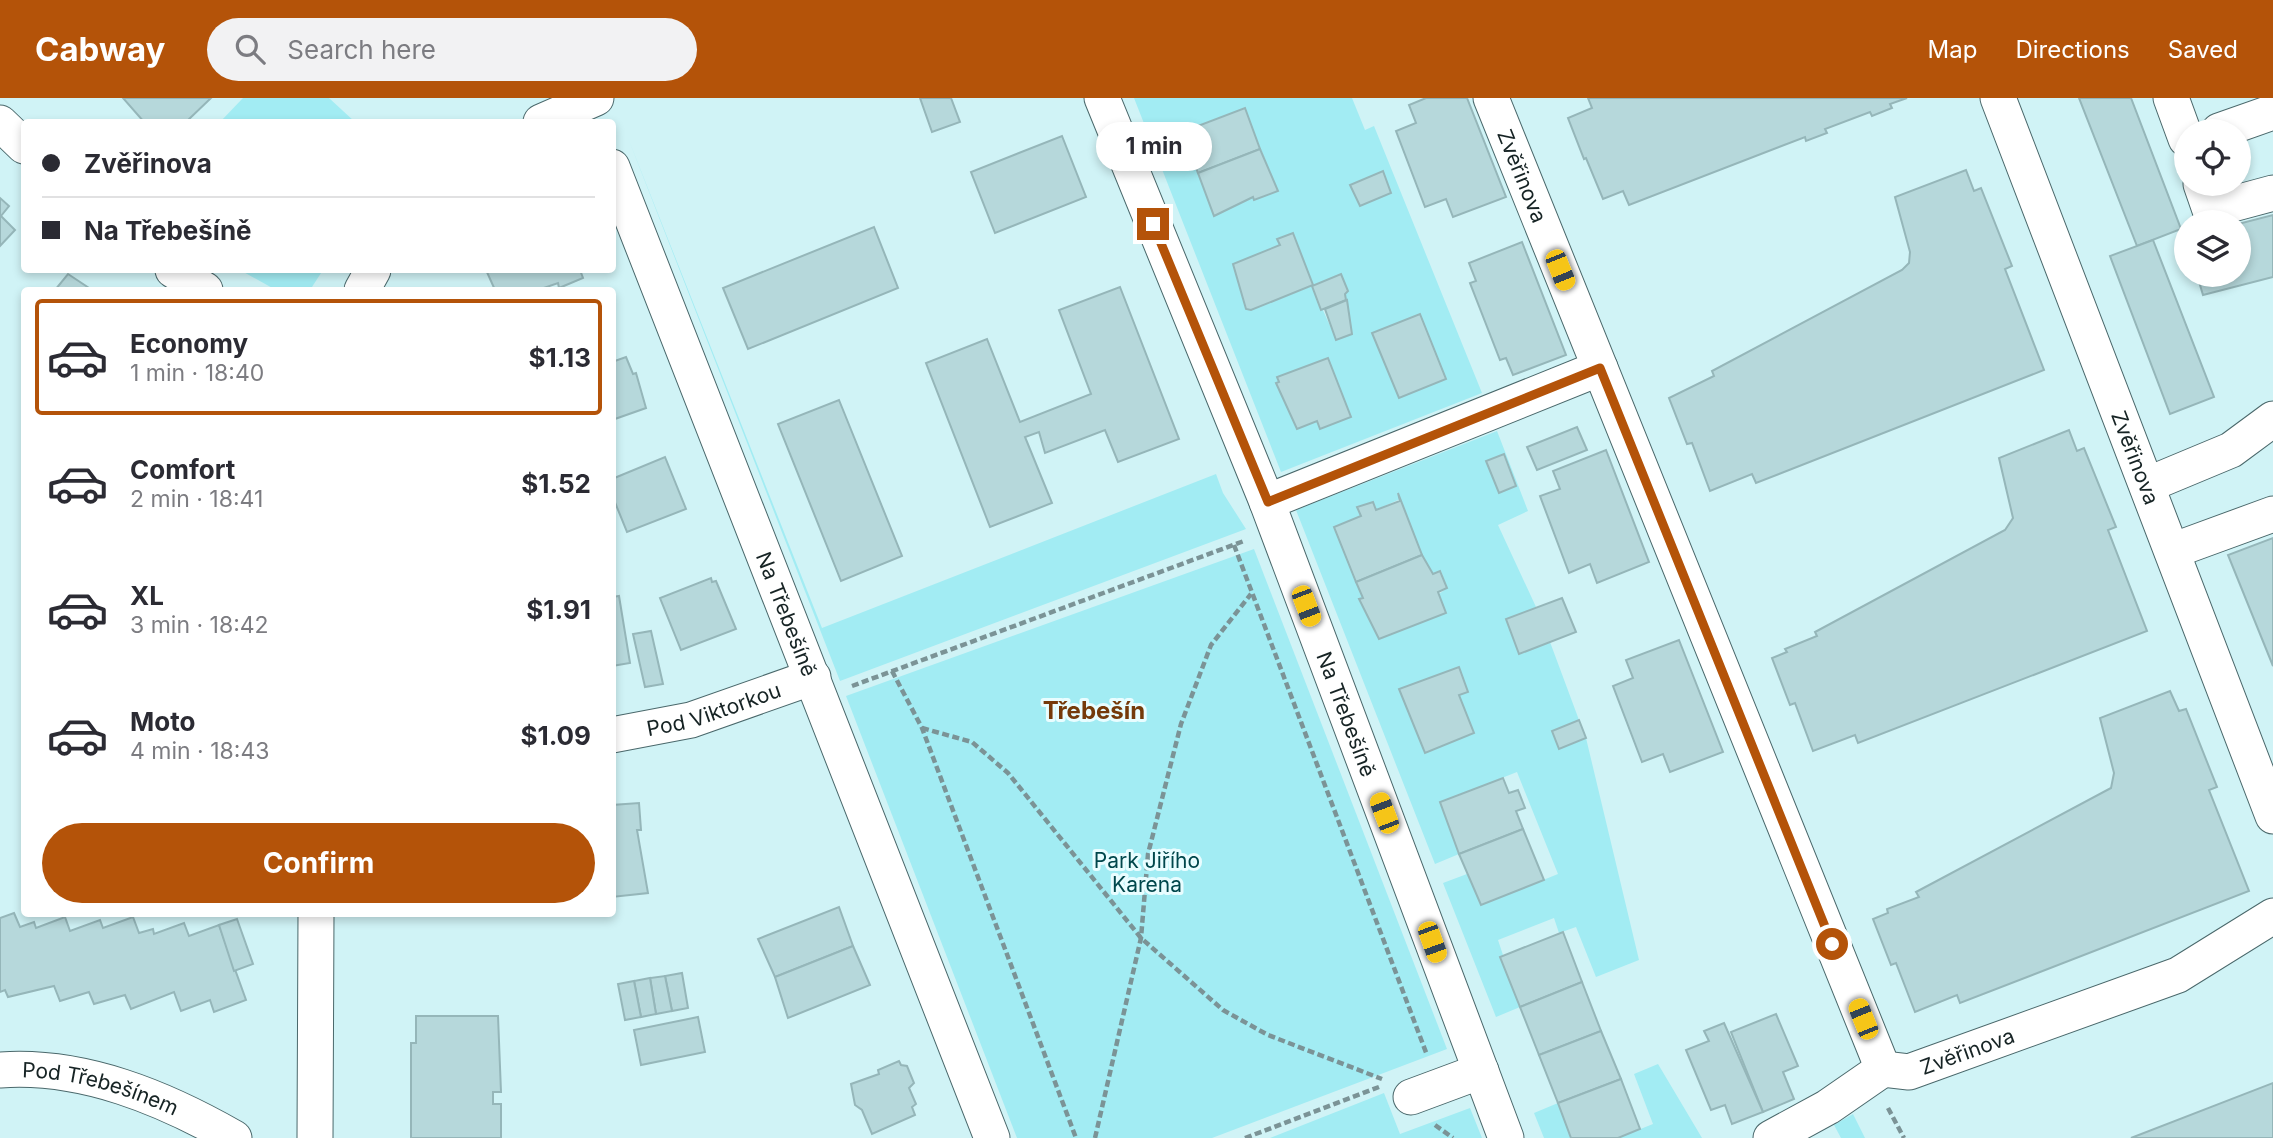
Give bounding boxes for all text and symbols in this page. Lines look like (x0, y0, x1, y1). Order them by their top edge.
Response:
search box (207, 18, 697, 81)
text: Cabway (35, 29, 165, 69)
icon: search (231, 30, 269, 68)
text: Search here (287, 34, 436, 65)
text: Map (1928, 35, 1977, 64)
text: Directions (2015, 35, 2130, 64)
text: Saved (2168, 35, 2238, 64)
map controls (2174, 119, 2251, 287)
button: locate (2174, 119, 2251, 196)
callout: 1 min (1095, 122, 1211, 172)
street label: Zvěřinova (1492, 126, 1552, 226)
text: 1 min (1126, 132, 1182, 160)
text: Zvěřinova (84, 148, 212, 179)
route end (1137, 208, 1169, 240)
button: layers (2174, 210, 2251, 287)
text: Na Třebešíně (84, 215, 252, 246)
car (1543, 247, 1578, 293)
icon: car (46, 326, 109, 389)
text: Economy (130, 328, 248, 359)
text: $1.13 (528, 342, 591, 373)
text: 1 min · 18:40 (130, 359, 264, 387)
street label: Zvěřinova (2106, 407, 2165, 508)
icon: car (46, 452, 109, 515)
text: Comfort (130, 454, 235, 485)
text: $1.52 (521, 468, 591, 499)
text: 2 min · 18:41 (130, 485, 263, 513)
street label: Na Třebešíně (751, 548, 823, 680)
icon: car (46, 578, 109, 641)
text: XL (130, 580, 164, 611)
car (1289, 583, 1324, 629)
text: $1.91 (526, 594, 591, 625)
text: 3 min · 18:42 (130, 611, 269, 639)
street label: Na Třebešíně (1312, 648, 1382, 780)
street label: Pod Viktorkou (644, 677, 784, 741)
district label: Třebešín (1043, 696, 1145, 725)
icon: car (46, 704, 109, 767)
text: Moto (130, 706, 195, 737)
text: $1.09 (520, 720, 591, 751)
text: 4 min · 18:43 (130, 737, 269, 765)
car (1367, 790, 1402, 836)
button: Confirm (42, 823, 595, 903)
park label: Park Jiřího Karena (1094, 848, 1200, 897)
car (1415, 919, 1450, 965)
route start (1816, 928, 1848, 960)
car (1846, 996, 1881, 1042)
street label: Zvěřinova (1917, 1023, 2018, 1079)
street label: Pod Třebešínem (22, 1057, 183, 1120)

